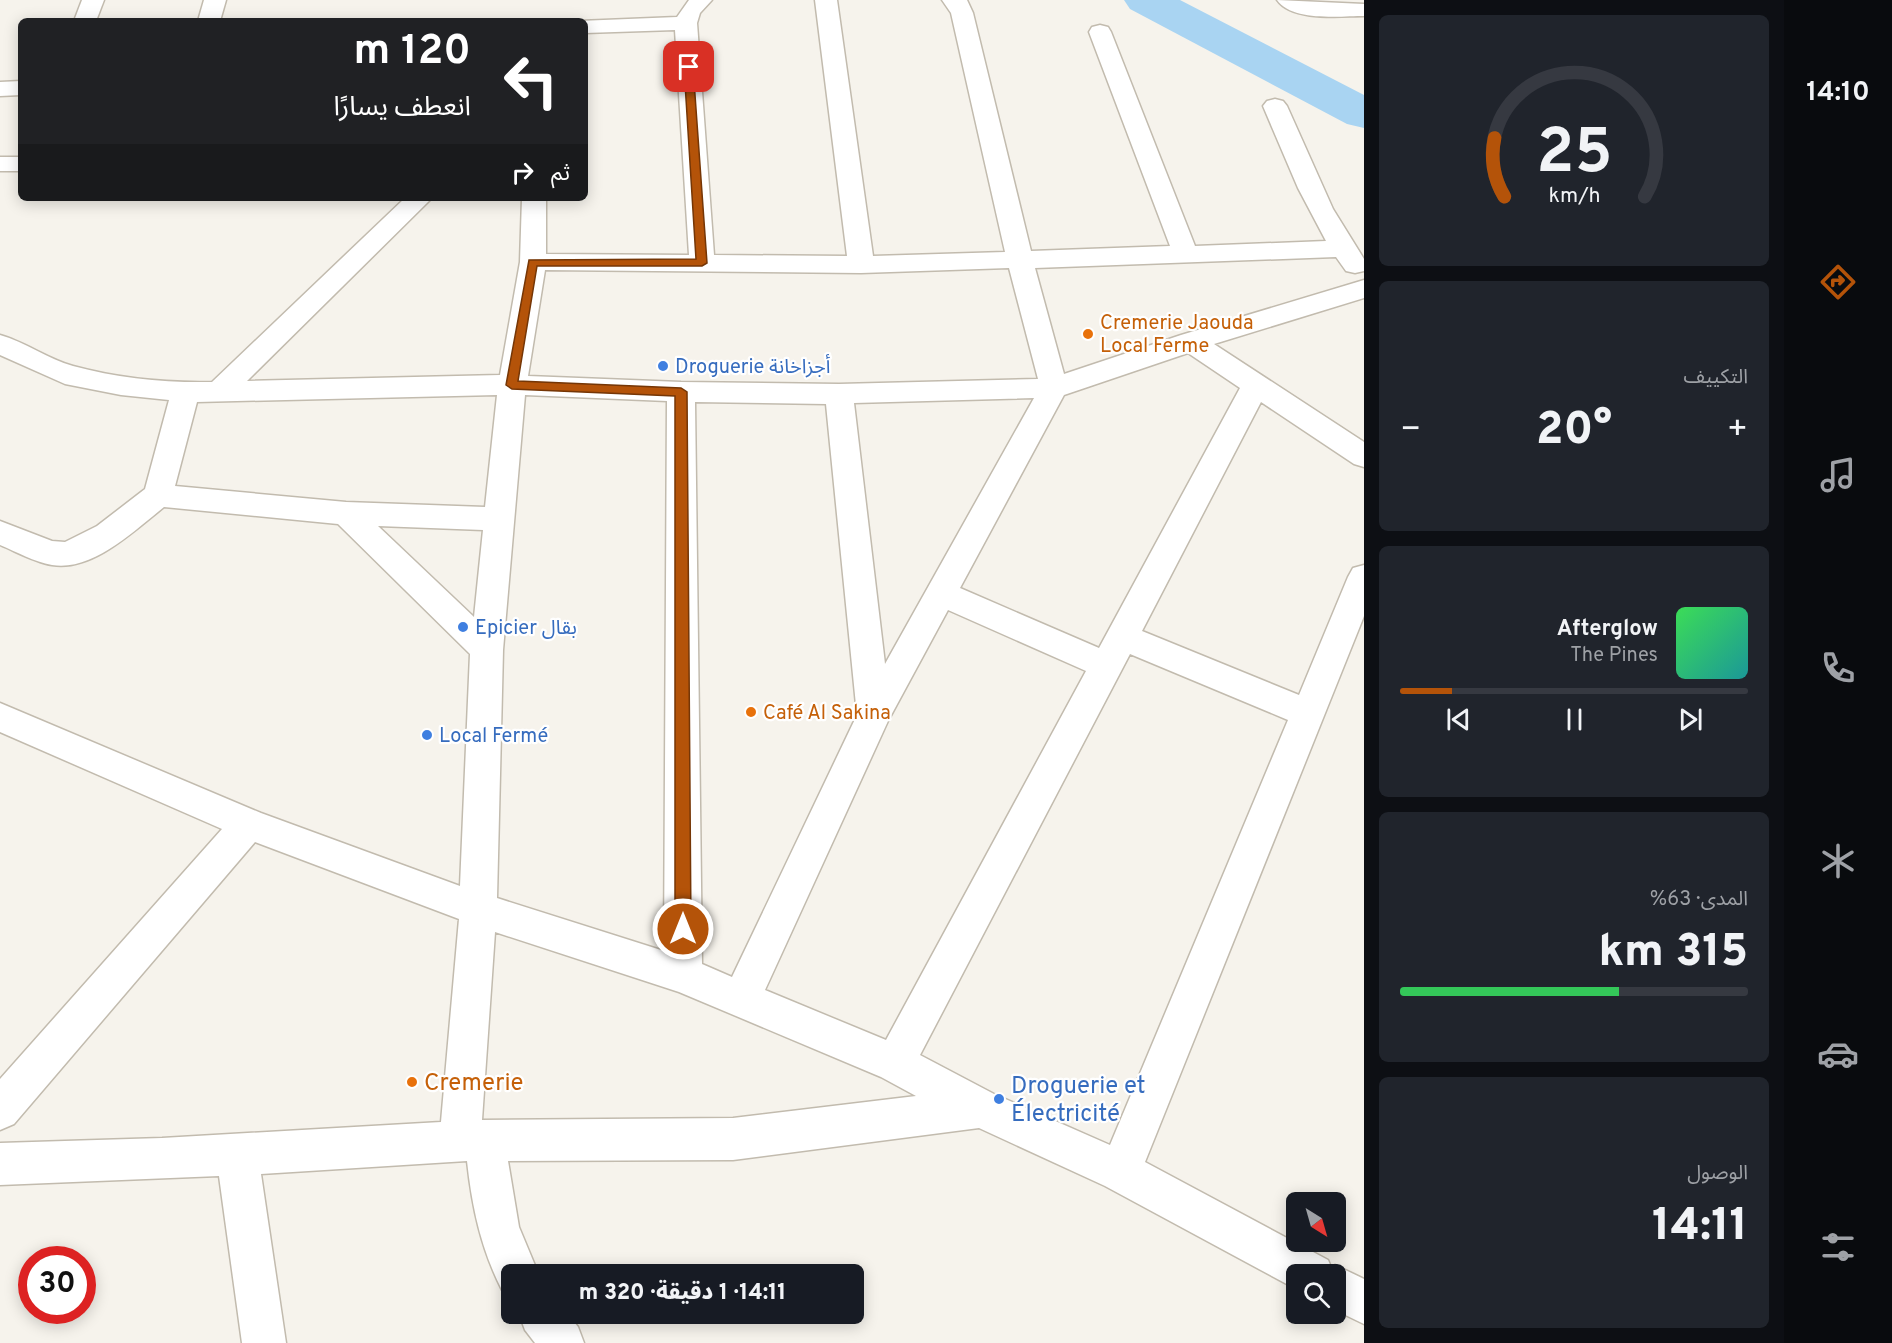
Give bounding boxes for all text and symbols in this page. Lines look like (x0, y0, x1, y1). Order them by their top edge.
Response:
text: 120 m (354, 26, 471, 79)
pin (663, 41, 714, 92)
icon: left (492, 42, 570, 120)
icon: arrive (672, 50, 705, 83)
text: 14:10 (1806, 76, 1870, 110)
text: انعطف يسارًا (334, 91, 471, 125)
text: 25 (1536, 116, 1612, 195)
icon: right (506, 156, 539, 189)
text: ثم (551, 161, 570, 188)
text: km/h (1548, 184, 1600, 211)
icon: directions (1817, 261, 1859, 303)
place label: Cremerie Jaouda Local Ferme (1100, 311, 1253, 360)
marker: Cremerie Jaouda Local Ferme (1081, 327, 1095, 341)
place label: Droguerie أجزاخانة (675, 354, 830, 381)
marker: Droguerie أجزاخانة (656, 359, 670, 373)
text: التكييف (1684, 365, 1748, 391)
text: 20° (1536, 403, 1612, 460)
text: − (1400, 410, 1421, 452)
text: + (1727, 410, 1748, 452)
icon: music (1817, 454, 1859, 496)
place label: Epicier بقال (475, 616, 577, 642)
text: Afterglow (1557, 616, 1658, 643)
marker: Epicier بقال (456, 620, 470, 634)
text: The Pines (1570, 643, 1658, 669)
icon: phone (1817, 647, 1859, 689)
place label: Café Al Sakina (763, 701, 891, 727)
icon: previous (1442, 703, 1475, 736)
icon: pause (1558, 703, 1591, 736)
icon: next (1674, 703, 1707, 736)
marker: Café Al Sakina (744, 705, 758, 719)
place label: Local Fermé (439, 724, 548, 750)
marker: Local Fermé (420, 728, 434, 742)
icon: climate (1817, 840, 1859, 882)
text: المدى · 63% (1650, 887, 1748, 913)
position arrow (651, 897, 715, 961)
text: 315 km (1598, 925, 1748, 982)
icon: car (1817, 1033, 1859, 1075)
place label: Cremerie (424, 1069, 523, 1099)
place label: Droguerie et Électricité (1011, 1072, 1146, 1130)
marker: Cremerie (405, 1075, 419, 1089)
marker: Droguerie et Électricité (992, 1092, 1006, 1106)
text: الوصول (1687, 1161, 1748, 1187)
north arrow (1286, 1192, 1346, 1252)
map controls (1286, 1192, 1346, 1324)
text: 14:11 (1652, 1199, 1748, 1256)
icon: filters (1817, 1226, 1859, 1268)
speed limit sign: 30 (18, 1246, 96, 1324)
button: search (1286, 1264, 1346, 1324)
text: 14:11 · 1 دقيقة · 320 m (579, 1280, 786, 1307)

